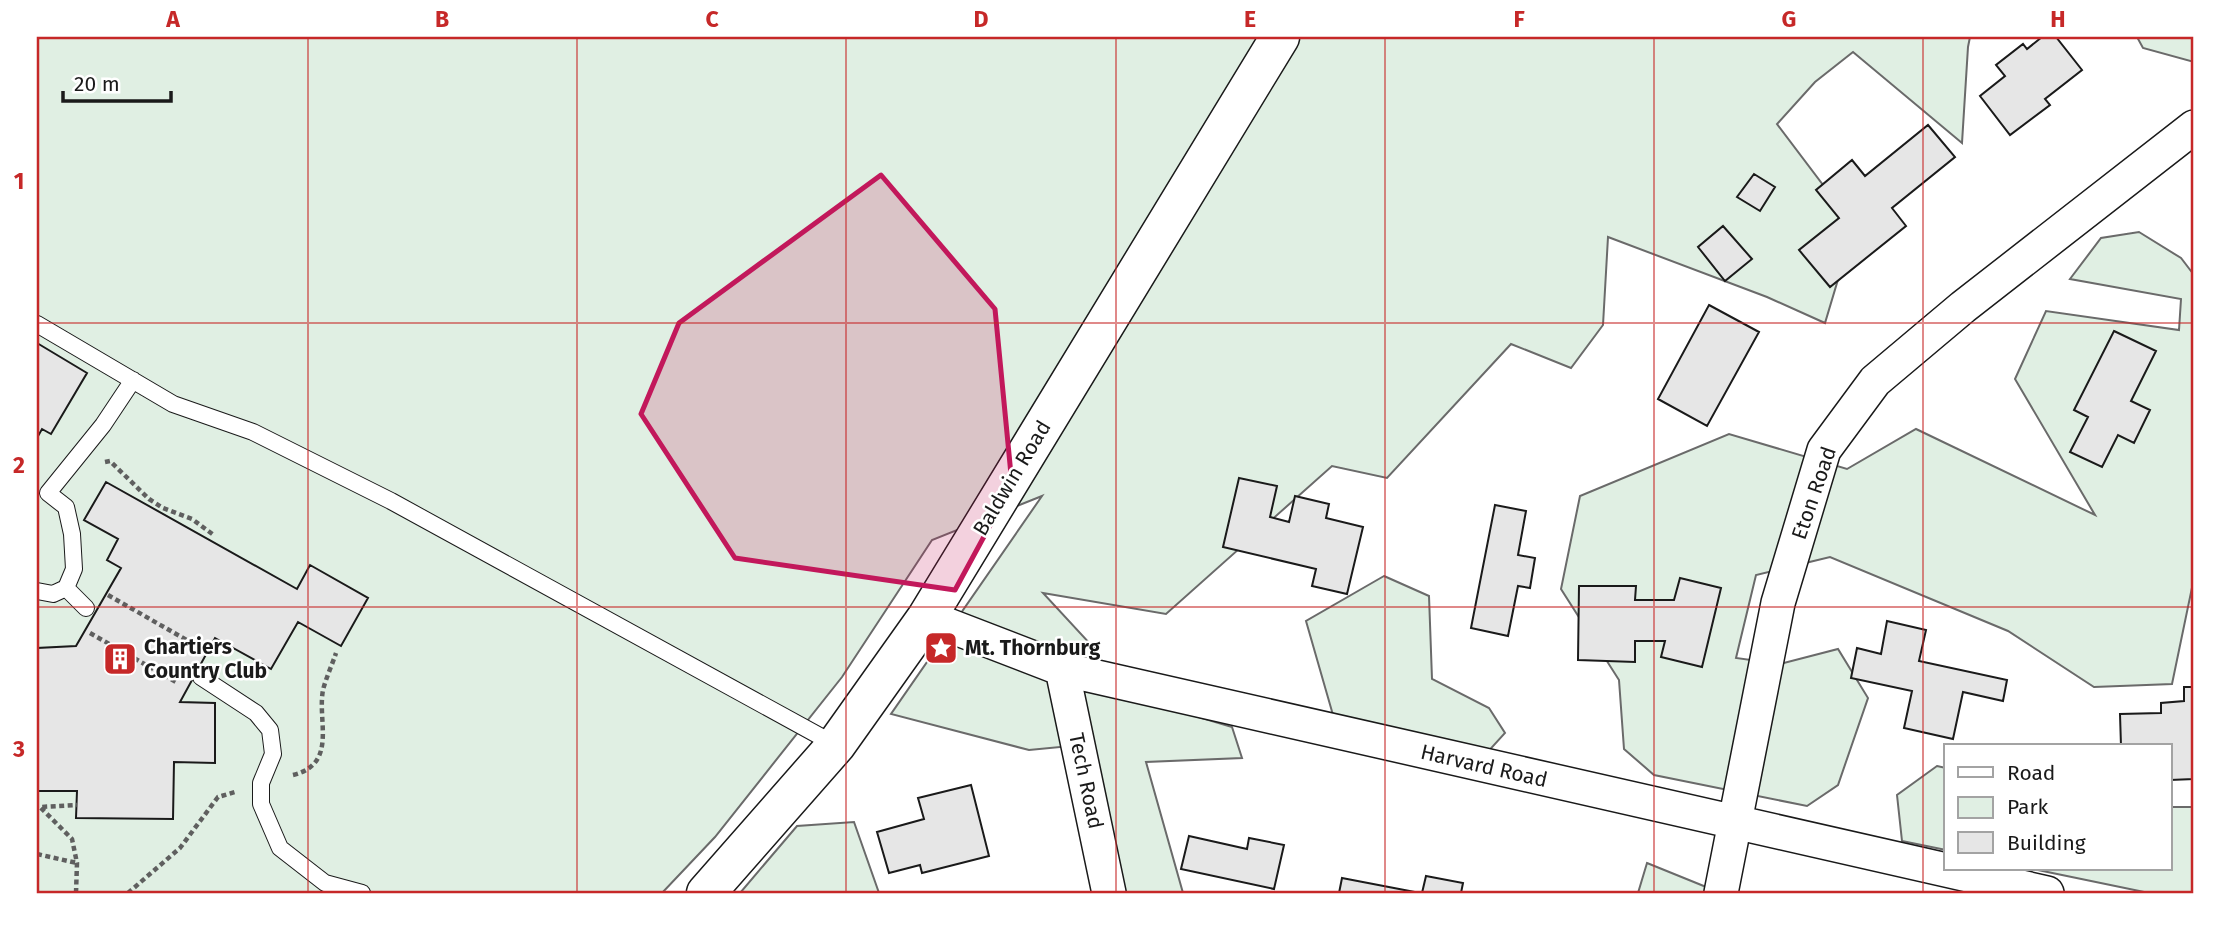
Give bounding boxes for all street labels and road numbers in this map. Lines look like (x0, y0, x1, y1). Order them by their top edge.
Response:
street label: Baldwin Road (967, 416, 1057, 540)
street label: Eton Road (1786, 443, 1842, 543)
street label: Tech Road (1063, 731, 1109, 831)
street label: Harvard Road (1418, 739, 1550, 793)

